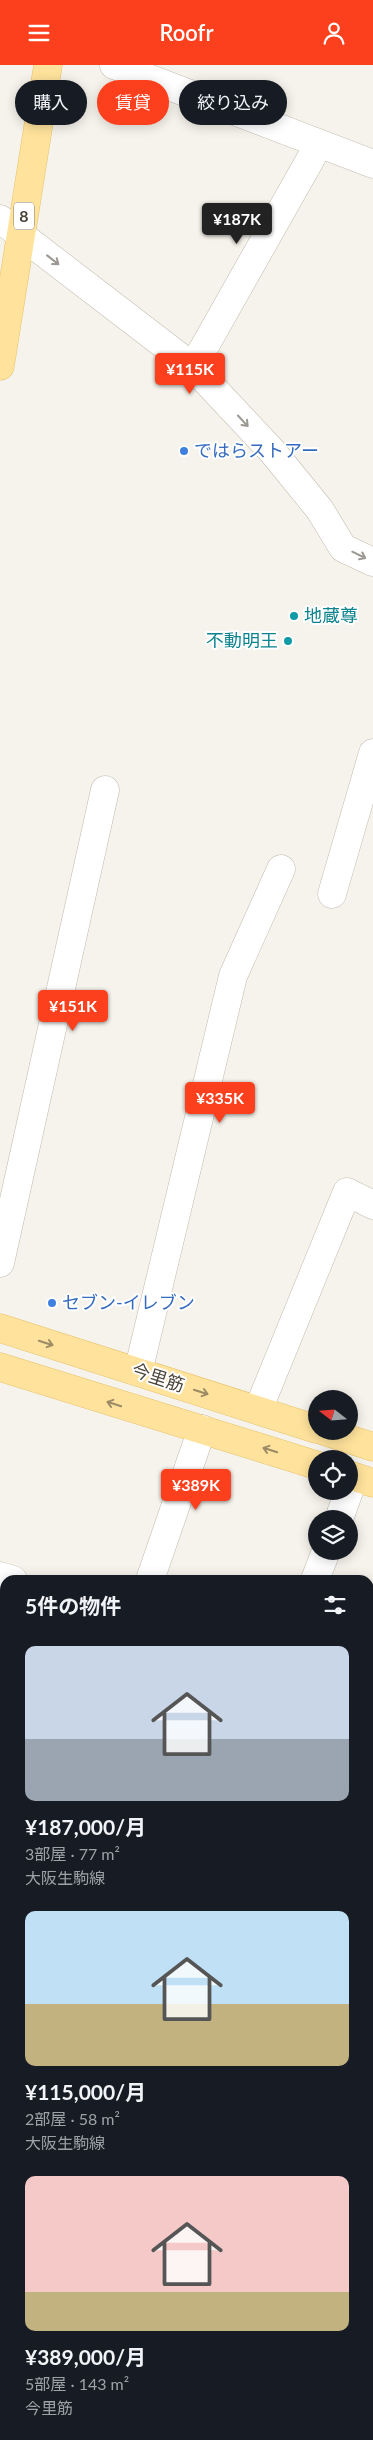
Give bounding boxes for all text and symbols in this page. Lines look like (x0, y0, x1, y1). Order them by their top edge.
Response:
icon: menu (25, 19, 53, 47)
text: Roofr (159, 19, 214, 46)
icon: person (320, 19, 348, 47)
chip: 購入 (15, 80, 87, 125)
chip: 賃貸 (97, 80, 169, 125)
chip: 絞り込み (179, 80, 287, 125)
road number: 8 (14, 203, 34, 229)
pin: ¥187K (202, 203, 272, 245)
text: ¥187K (213, 209, 261, 228)
one-way arrow (46, 254, 59, 265)
pin: ¥115K (155, 353, 225, 395)
text: ¥115K (166, 359, 214, 378)
one-way arrow (237, 414, 249, 427)
place label: ではらストアー (194, 439, 319, 461)
marker: ではらストアー (178, 445, 190, 457)
one-way arrow (351, 551, 366, 561)
place label: 地蔵尊 (304, 604, 358, 626)
marker: 地蔵尊 (288, 610, 300, 622)
place label: 不動明王 (206, 629, 278, 651)
marker: 不動明王 (282, 635, 294, 647)
pin: ¥151K (38, 989, 108, 1032)
text: ¥151K (49, 996, 97, 1015)
pin: ¥335K (185, 1081, 255, 1124)
text: ¥335K (196, 1088, 244, 1107)
place label: セブン-イレブン (62, 1291, 195, 1313)
marker: セブン-イレブン (46, 1297, 58, 1309)
one-way arrow (38, 1338, 54, 1348)
street label: 今里筋 (129, 1358, 187, 1396)
one-way arrow (193, 1388, 208, 1397)
north arrow (308, 1390, 358, 1440)
map controls (308, 1390, 358, 1560)
one-way arrow (107, 1398, 123, 1408)
one-way arrow (262, 1445, 278, 1455)
button: locate (308, 1450, 358, 1500)
pin: ¥389K (161, 1469, 231, 1511)
text: ¥389K (172, 1475, 220, 1494)
button: layers (308, 1510, 358, 1560)
icon: filters (321, 1591, 349, 1619)
text: 5件の物件 (25, 1593, 121, 1618)
icon: home (142, 1679, 232, 1769)
text: ¥187,000/月 (25, 1814, 146, 1839)
text: 3部屋 · 77 m² (25, 1844, 120, 1863)
text: 大阪生駒線 (25, 1868, 105, 1887)
icon: home (142, 1944, 232, 2034)
text: ¥115,000/月 (25, 2079, 146, 2104)
text: 2部屋 · 58 m² (25, 2109, 120, 2128)
text: 大阪生駒線 (25, 2133, 105, 2152)
icon: home (142, 2209, 232, 2299)
text: ¥389,000/月 (25, 2344, 146, 2369)
text: 5部屋 · 143 m² (25, 2374, 129, 2393)
text: 今里筋 (25, 2398, 73, 2417)

